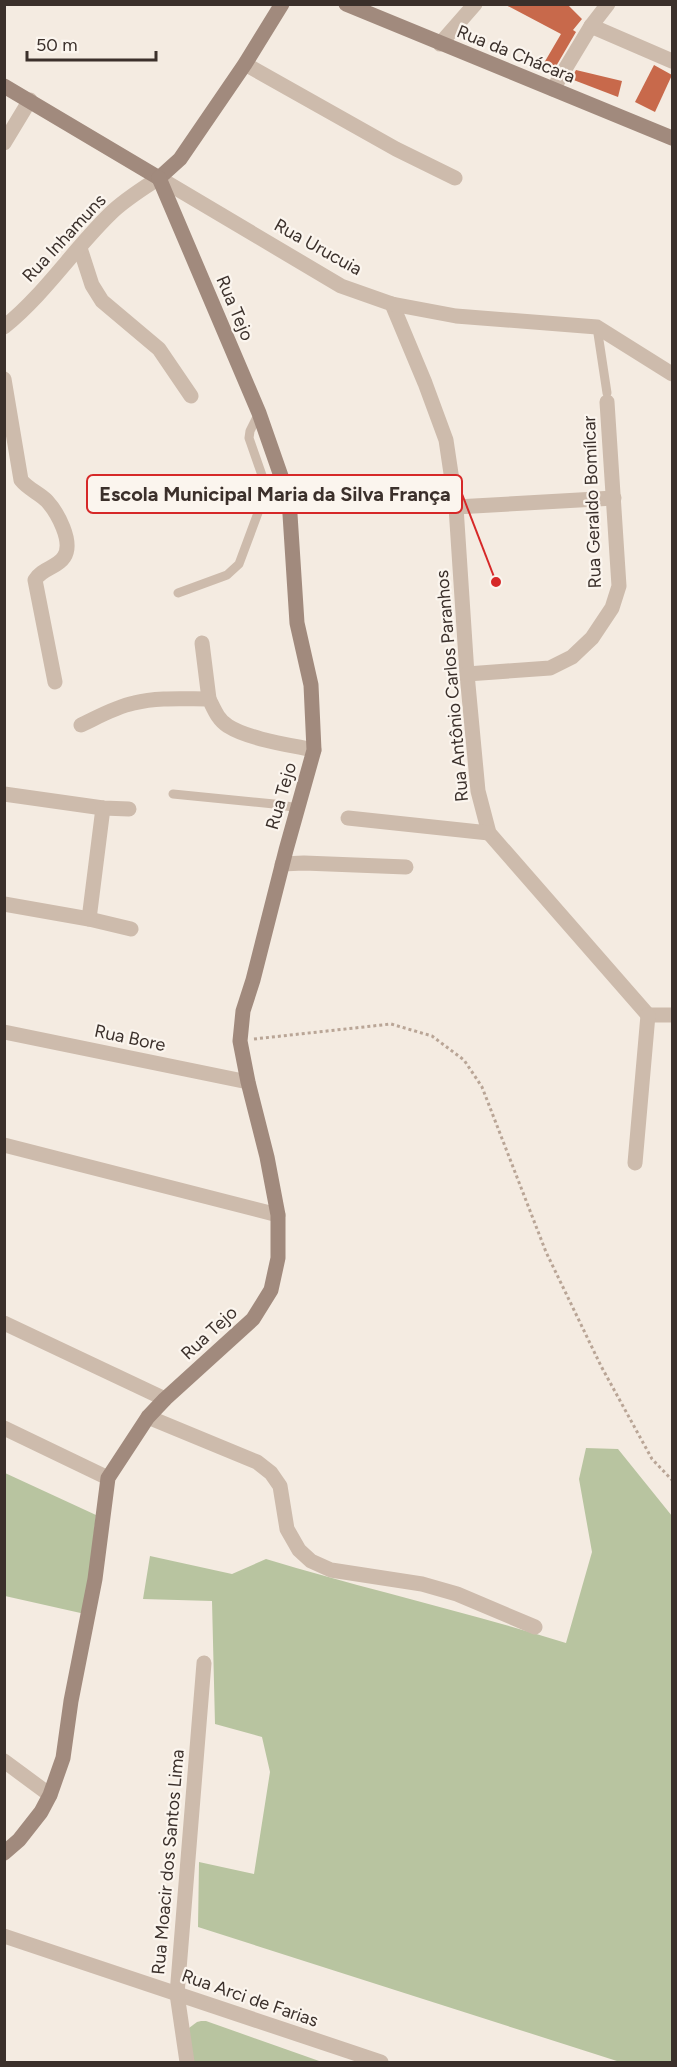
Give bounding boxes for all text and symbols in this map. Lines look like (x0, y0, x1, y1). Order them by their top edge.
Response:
street label: Rua da Chácara (454, 20, 578, 88)
scale bar (27, 24, 156, 62)
text: 50 m (36, 34, 78, 56)
street label: Rua Inhamuns (17, 189, 111, 287)
street label: Rua Urucuia (270, 214, 366, 280)
street label: Rua Tejo (211, 272, 259, 344)
street label: Rua Geraldo Bomílcar (578, 415, 606, 589)
callout: Escola Municipal Maria da Silva França (87, 475, 462, 513)
text: Escola Municipal Maria da Silva França (99, 482, 451, 506)
street label: Rua Antônio Carlos Paranhos (431, 569, 473, 803)
street label: Rua Tejo (261, 760, 301, 832)
street label: Rua Bore (92, 1020, 168, 1056)
street label: Rua Tejo (176, 1301, 242, 1365)
street label: Rua Moacir dos Santos Lima (147, 1748, 189, 1976)
street label: Rua Arci de Farias (179, 1964, 321, 2032)

